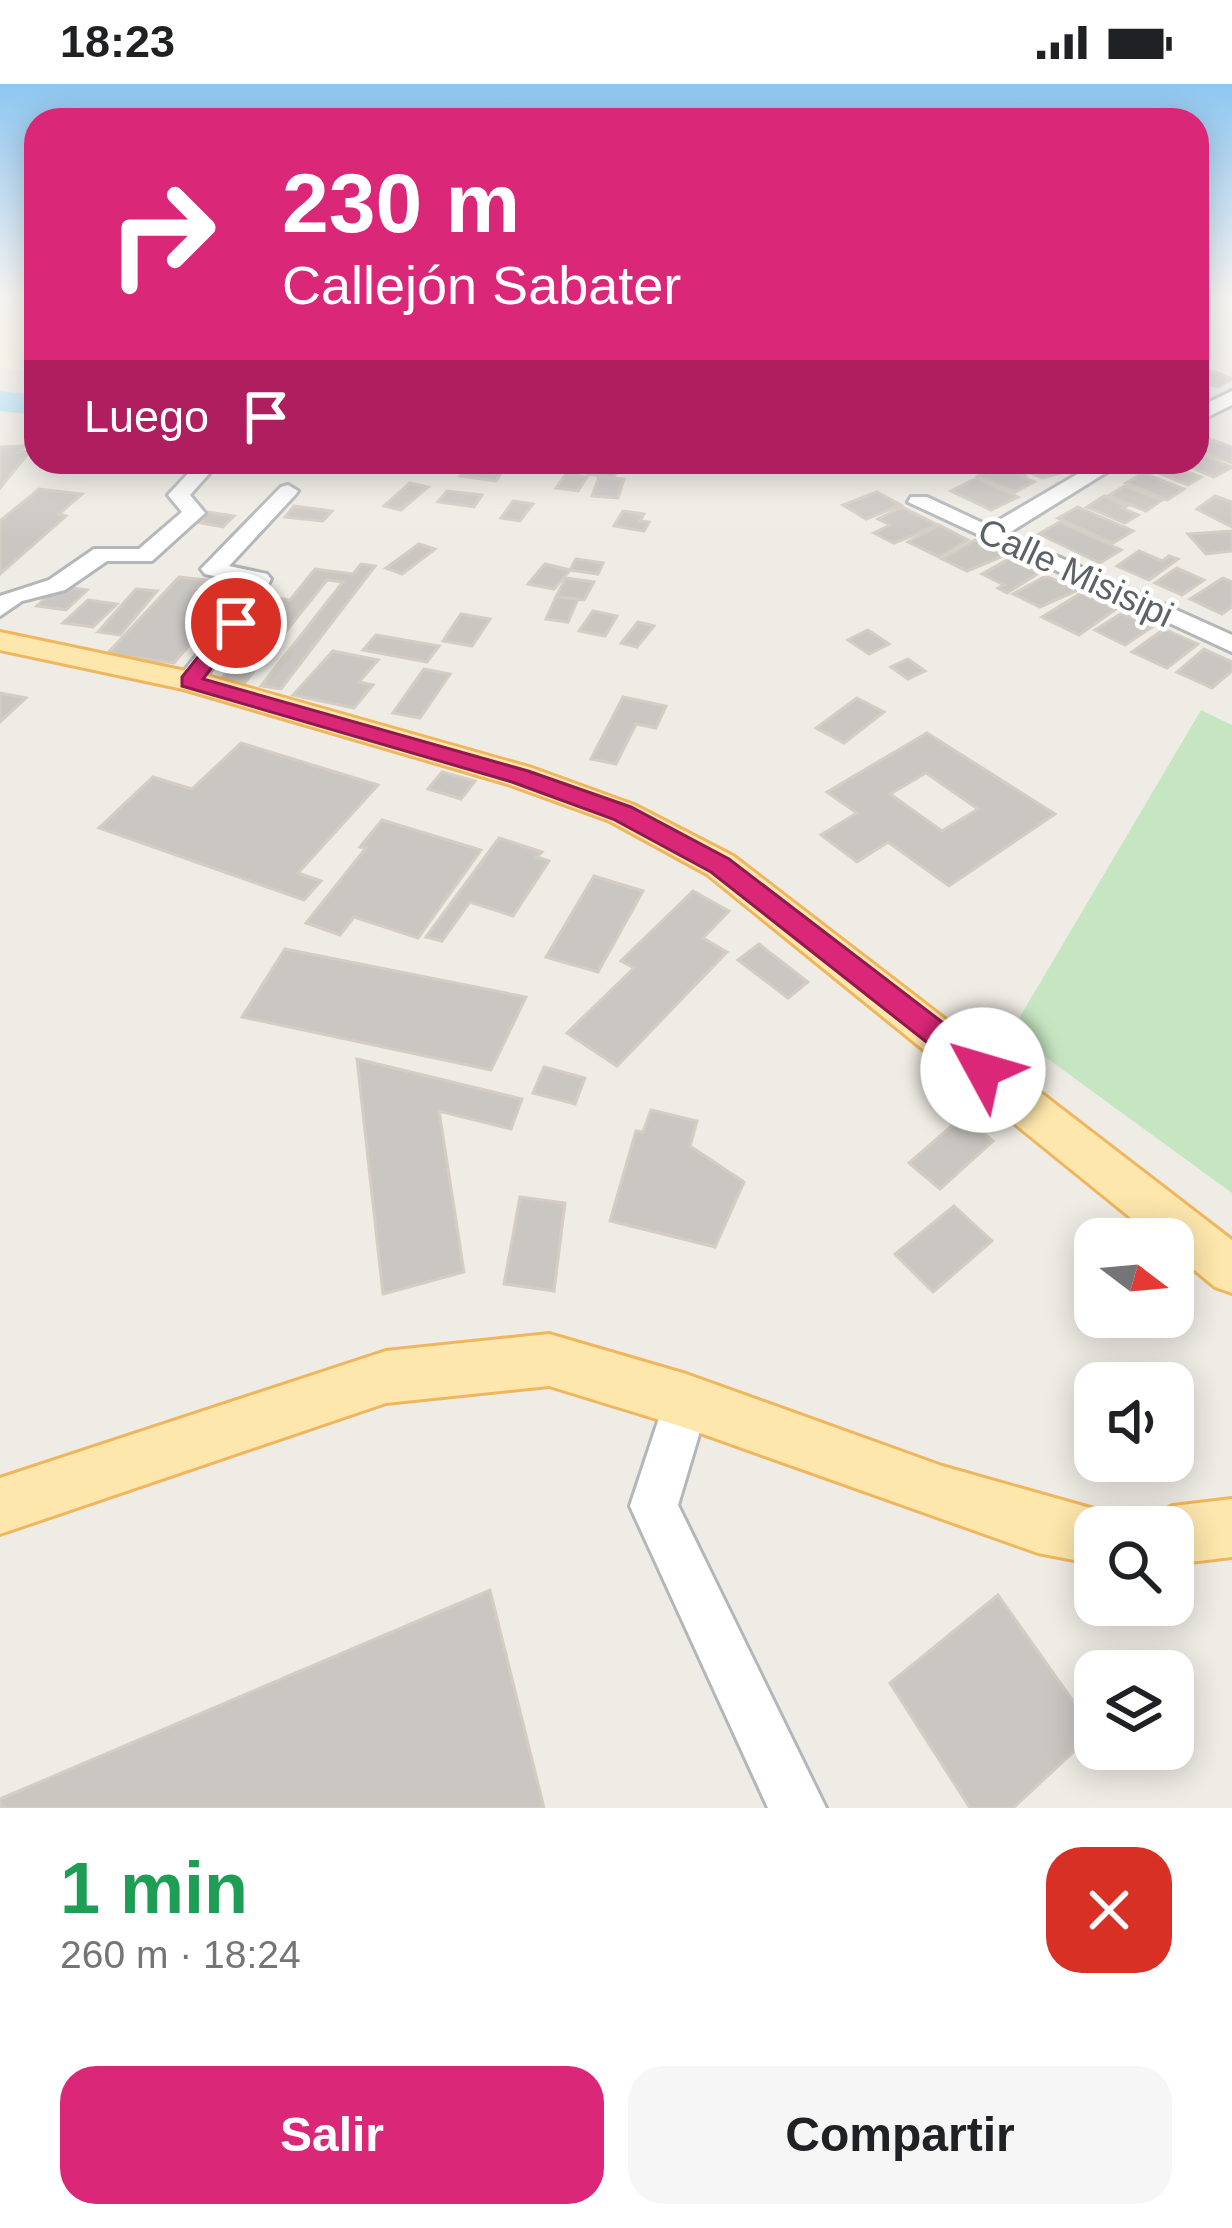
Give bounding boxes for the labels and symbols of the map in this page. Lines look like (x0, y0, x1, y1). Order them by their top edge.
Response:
street label: Calle Misisipi (972, 509, 1180, 635)
pin (185, 572, 287, 674)
position arrow (920, 1007, 1046, 1133)
north arrow (1074, 1218, 1194, 1338)

